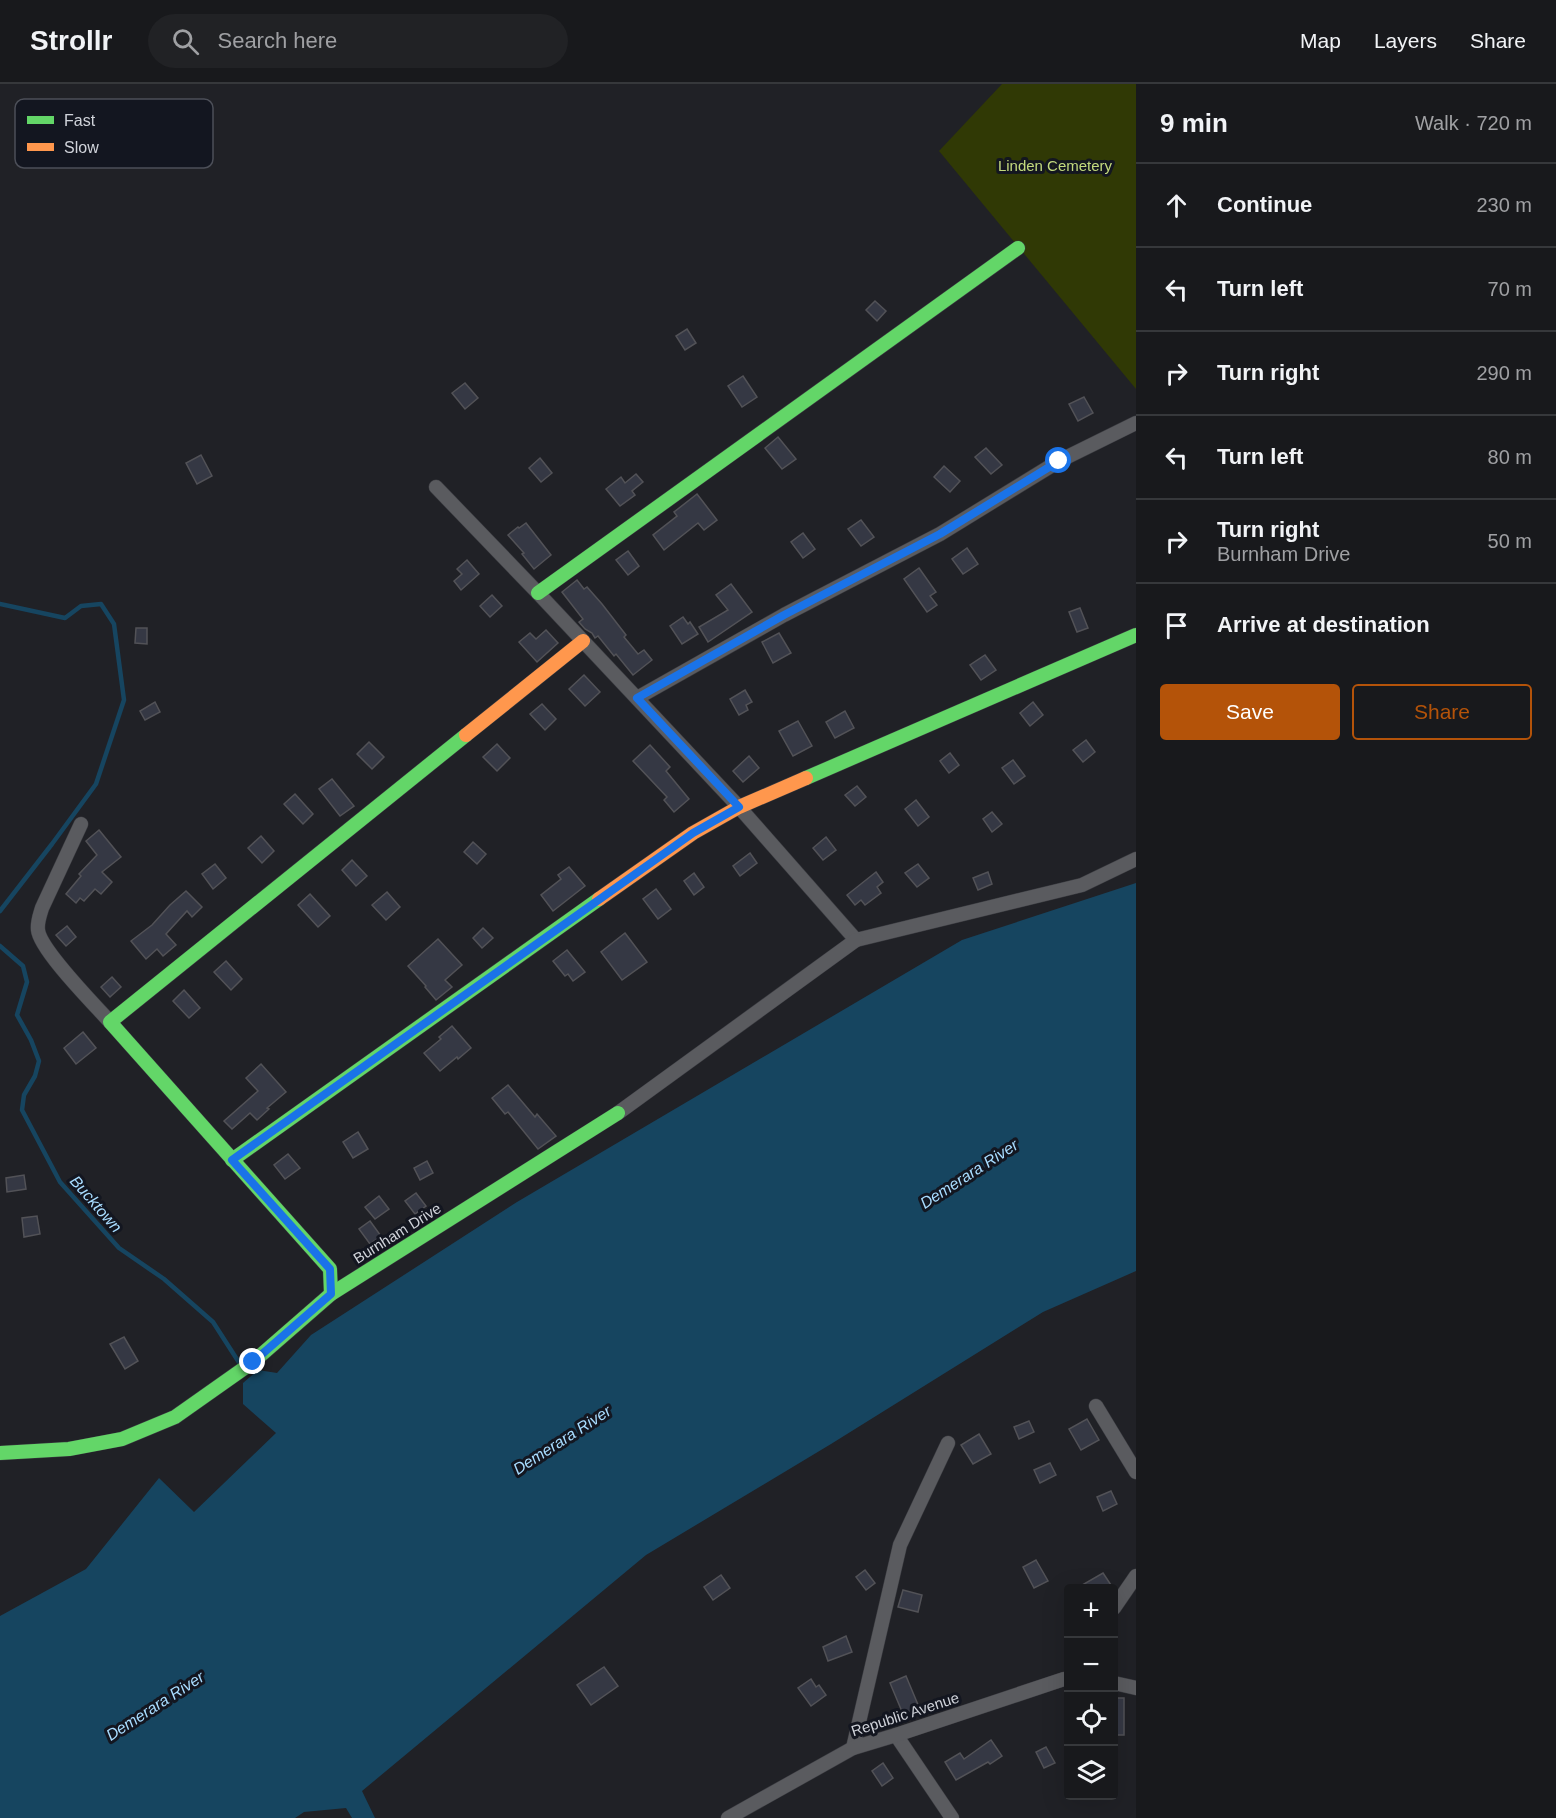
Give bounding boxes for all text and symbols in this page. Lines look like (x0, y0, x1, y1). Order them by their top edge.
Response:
search box (148, 14, 568, 68)
text: Strollr (30, 25, 112, 56)
icon: search (169, 25, 202, 58)
text: Search here (217, 28, 337, 53)
text: Map (1300, 29, 1341, 52)
text: Layers (1374, 29, 1437, 52)
text: Share (1470, 29, 1526, 52)
legend (15, 99, 213, 168)
text: 9 min (1160, 108, 1228, 138)
text: Fast (64, 112, 96, 129)
text: Walk · 720 m (1415, 112, 1532, 134)
text: Slow (64, 139, 99, 156)
park label: Linden Cemetery (998, 157, 1113, 174)
icon: ahead (1160, 189, 1193, 222)
text: Continue (1217, 192, 1312, 217)
text: 230 m (1476, 194, 1532, 216)
icon: left (1160, 273, 1193, 306)
text: Turn left (1217, 276, 1303, 301)
text: 70 m (1488, 278, 1532, 300)
icon: right (1160, 357, 1193, 390)
text: Turn right (1217, 360, 1319, 385)
text: 290 m (1476, 362, 1532, 384)
icon: left (1160, 441, 1193, 474)
text: Turn left (1217, 444, 1303, 469)
text: 80 m (1488, 446, 1532, 468)
route start (1045, 447, 1071, 473)
text: Turn right (1217, 517, 1319, 542)
icon: right (1160, 525, 1193, 558)
text: 50 m (1488, 530, 1532, 552)
text: Burnham Drive (1217, 543, 1350, 565)
icon: arrive (1160, 609, 1193, 642)
text: Arrive at destination (1217, 612, 1430, 637)
button: Save (1160, 684, 1340, 740)
button: Share (1352, 684, 1532, 740)
water label: Demerara River (917, 1136, 1022, 1212)
water label: Bucktown (67, 1172, 125, 1236)
street label: Burnham Drive (350, 1199, 444, 1267)
route end (239, 1348, 265, 1374)
water label: Demerara River (510, 1402, 615, 1478)
map controls (1064, 1584, 1118, 1800)
button: + (1064, 1584, 1118, 1638)
button: − (1064, 1638, 1118, 1692)
water label: Demerara River (103, 1668, 208, 1744)
street label: Republic Avenue (849, 1689, 961, 1739)
button: locate (1064, 1692, 1118, 1746)
button: layers (1064, 1746, 1118, 1800)

